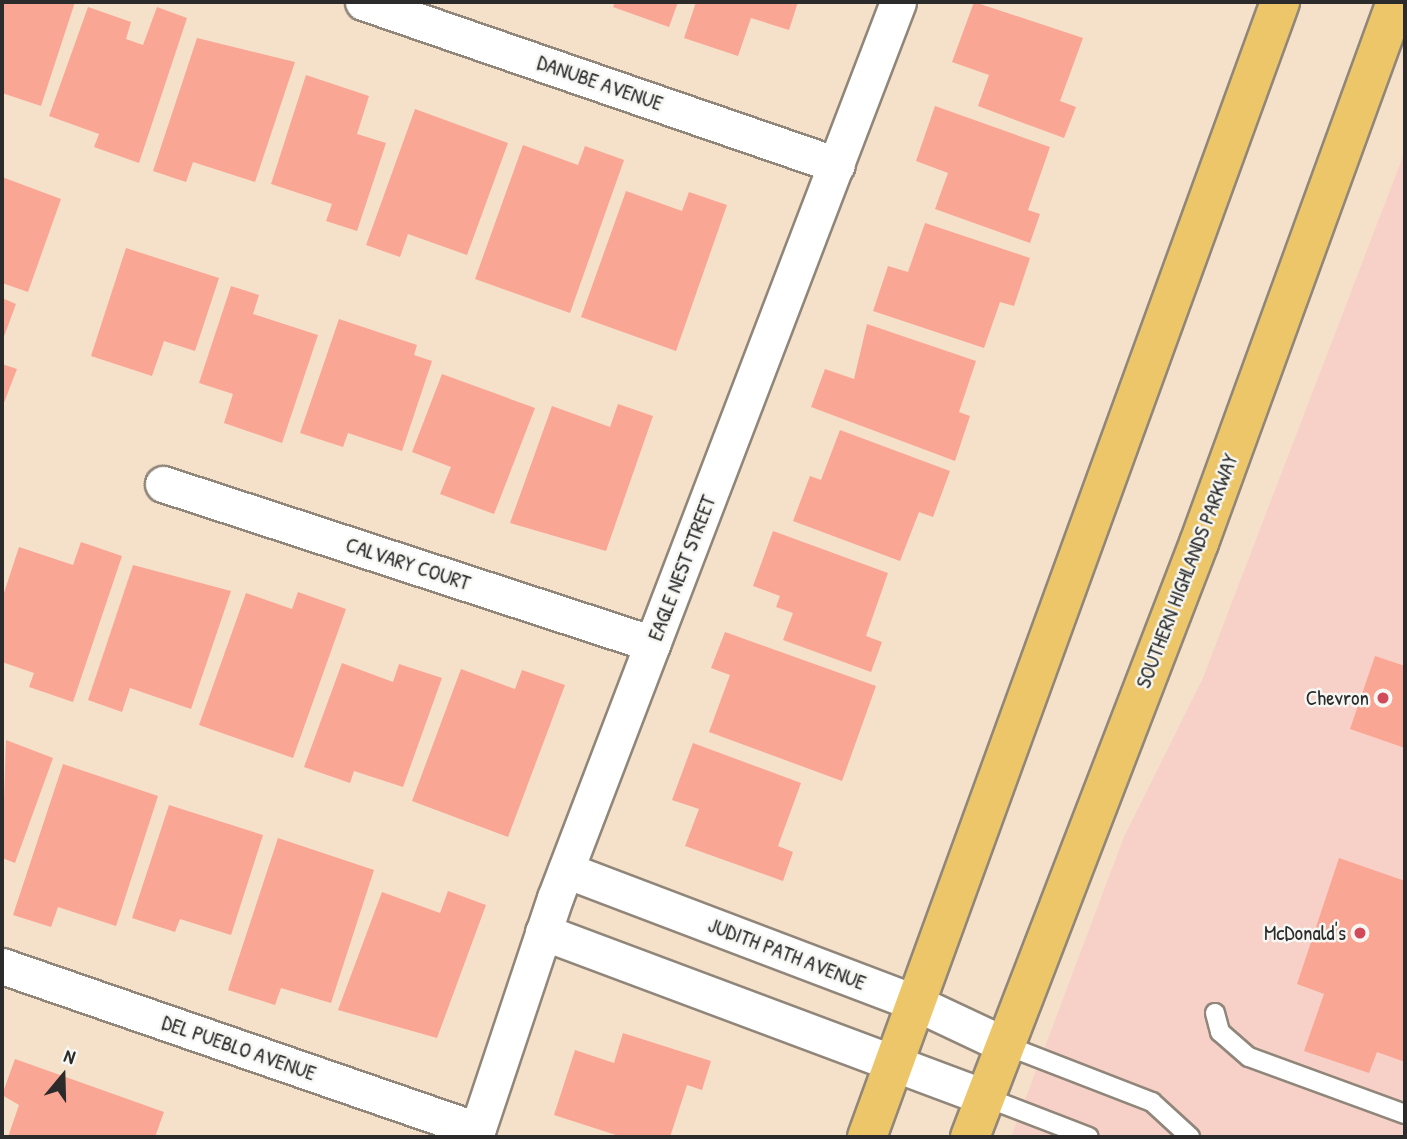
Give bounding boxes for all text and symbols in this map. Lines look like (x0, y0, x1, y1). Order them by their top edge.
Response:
street label: DANUBE AVENUE (534, 50, 666, 116)
street label: SOUTHERN HIGHLANDS PARKWAY (1131, 450, 1243, 692)
street label: EAGLE NEST STREET (643, 492, 721, 644)
street label: CALVARY COURT (343, 532, 473, 596)
place label: Chevron (1306, 685, 1369, 711)
marker: Chevron (1375, 690, 1391, 706)
street label: JUDITH PATH AVENUE (705, 912, 869, 996)
place label: McDonald's (1264, 920, 1346, 946)
marker: McDonald's (1352, 925, 1368, 941)
street label: DEL PUEBLO AVENUE (159, 1010, 319, 1086)
north arrow (28, 1041, 98, 1111)
text: N (61, 1042, 79, 1070)

